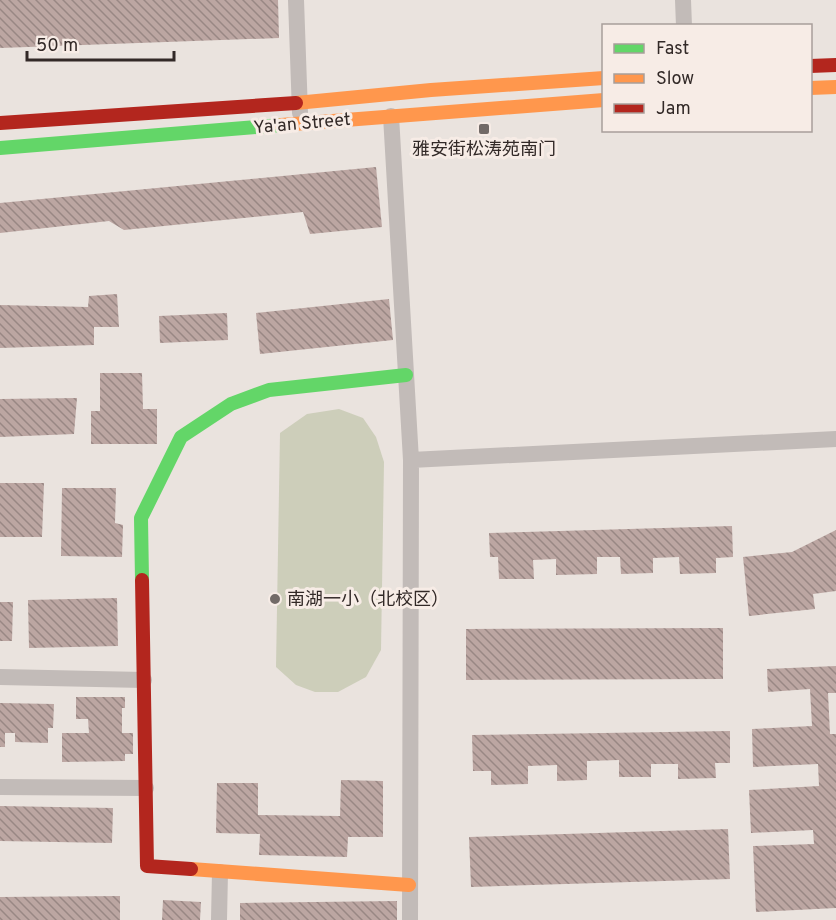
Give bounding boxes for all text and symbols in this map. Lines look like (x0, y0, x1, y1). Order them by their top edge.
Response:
scale bar (27, 24, 174, 62)
legend (602, 24, 812, 132)
text: 50 m (36, 35, 78, 58)
text: Fast (656, 38, 689, 61)
text: Slow (656, 68, 694, 91)
text: Jam (656, 98, 691, 121)
street label: Ya'an Street (253, 109, 352, 140)
marker: 雅安街松涛苑南门 (477, 122, 491, 136)
place label: 雅安街松涛苑南门 (412, 139, 556, 162)
place label: 南湖一小（北校区） (287, 589, 449, 612)
marker: 南湖一小（北校区） (268, 592, 282, 606)

